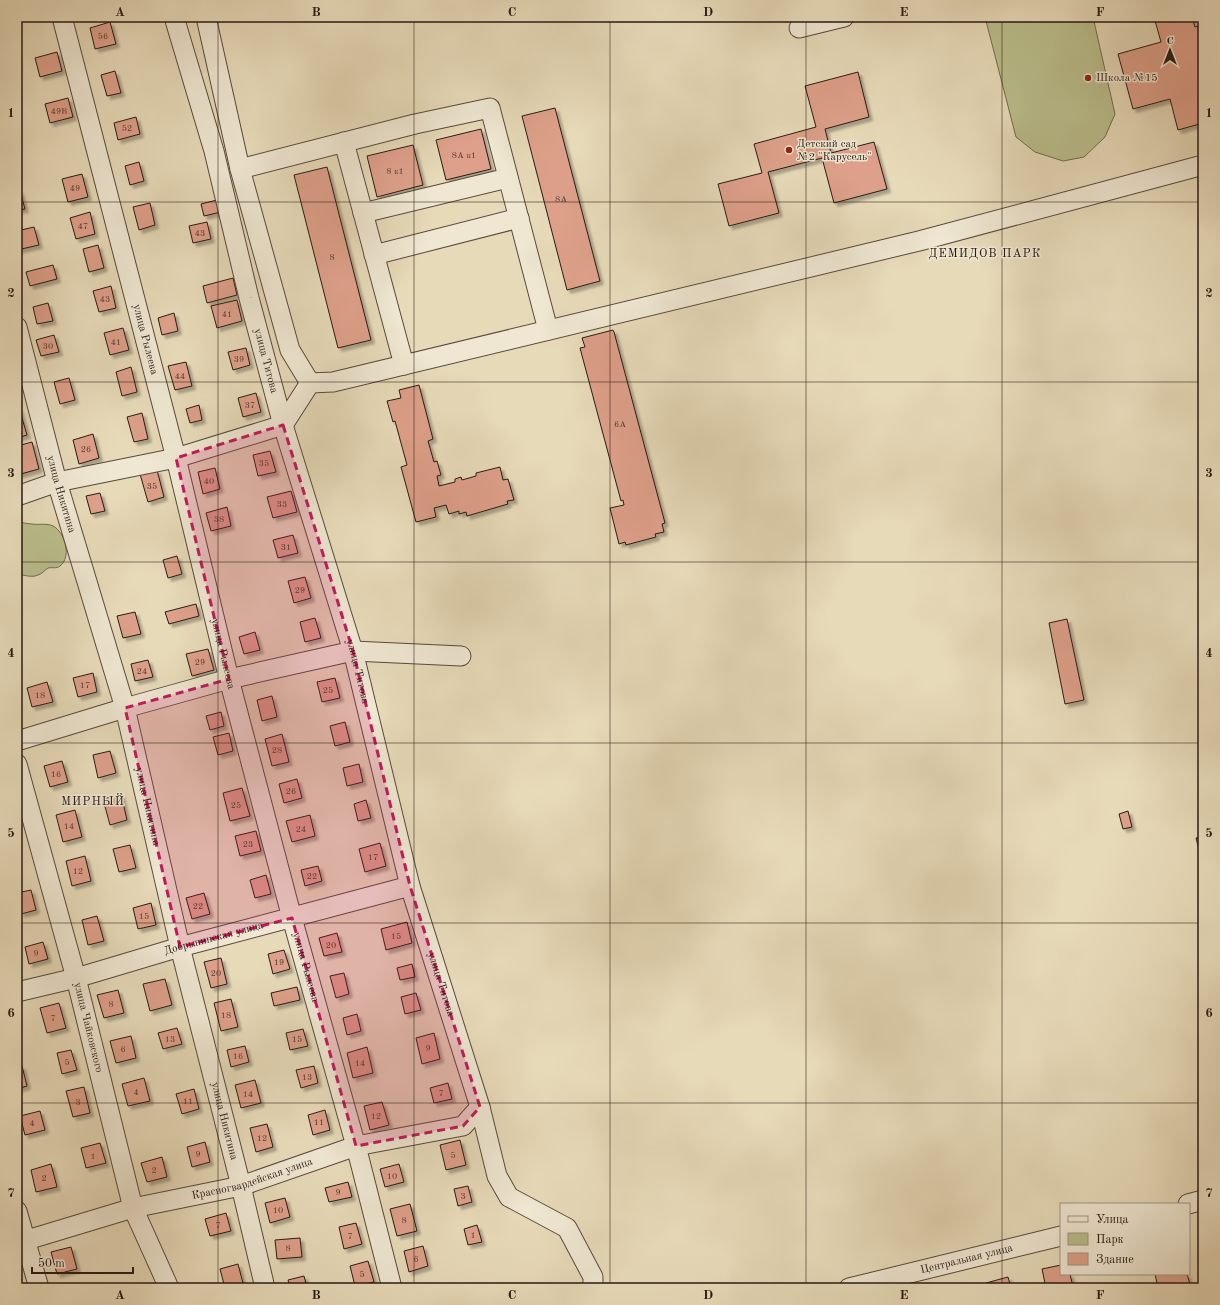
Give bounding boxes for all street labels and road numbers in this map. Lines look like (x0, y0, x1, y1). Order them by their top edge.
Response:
street label: улица Рылеева (131, 303, 160, 376)
street label: улица Титова (252, 327, 280, 395)
street label: улица Никитина (45, 454, 78, 535)
street label: улица Рылеева (209, 617, 237, 691)
street label: улица Титова (344, 638, 371, 706)
street label: улица Никитина (133, 766, 162, 847)
street label: Добрынинская улица (163, 920, 265, 957)
street label: улица Рылеева (291, 931, 321, 1004)
street label: улица Титова (426, 951, 457, 1018)
street label: улица Чайковского (72, 981, 105, 1074)
street label: улица Никитина (209, 1081, 240, 1162)
street label: Красногвардейская улица (191, 1156, 315, 1201)
street label: Центральная улица (919, 1242, 1014, 1276)

